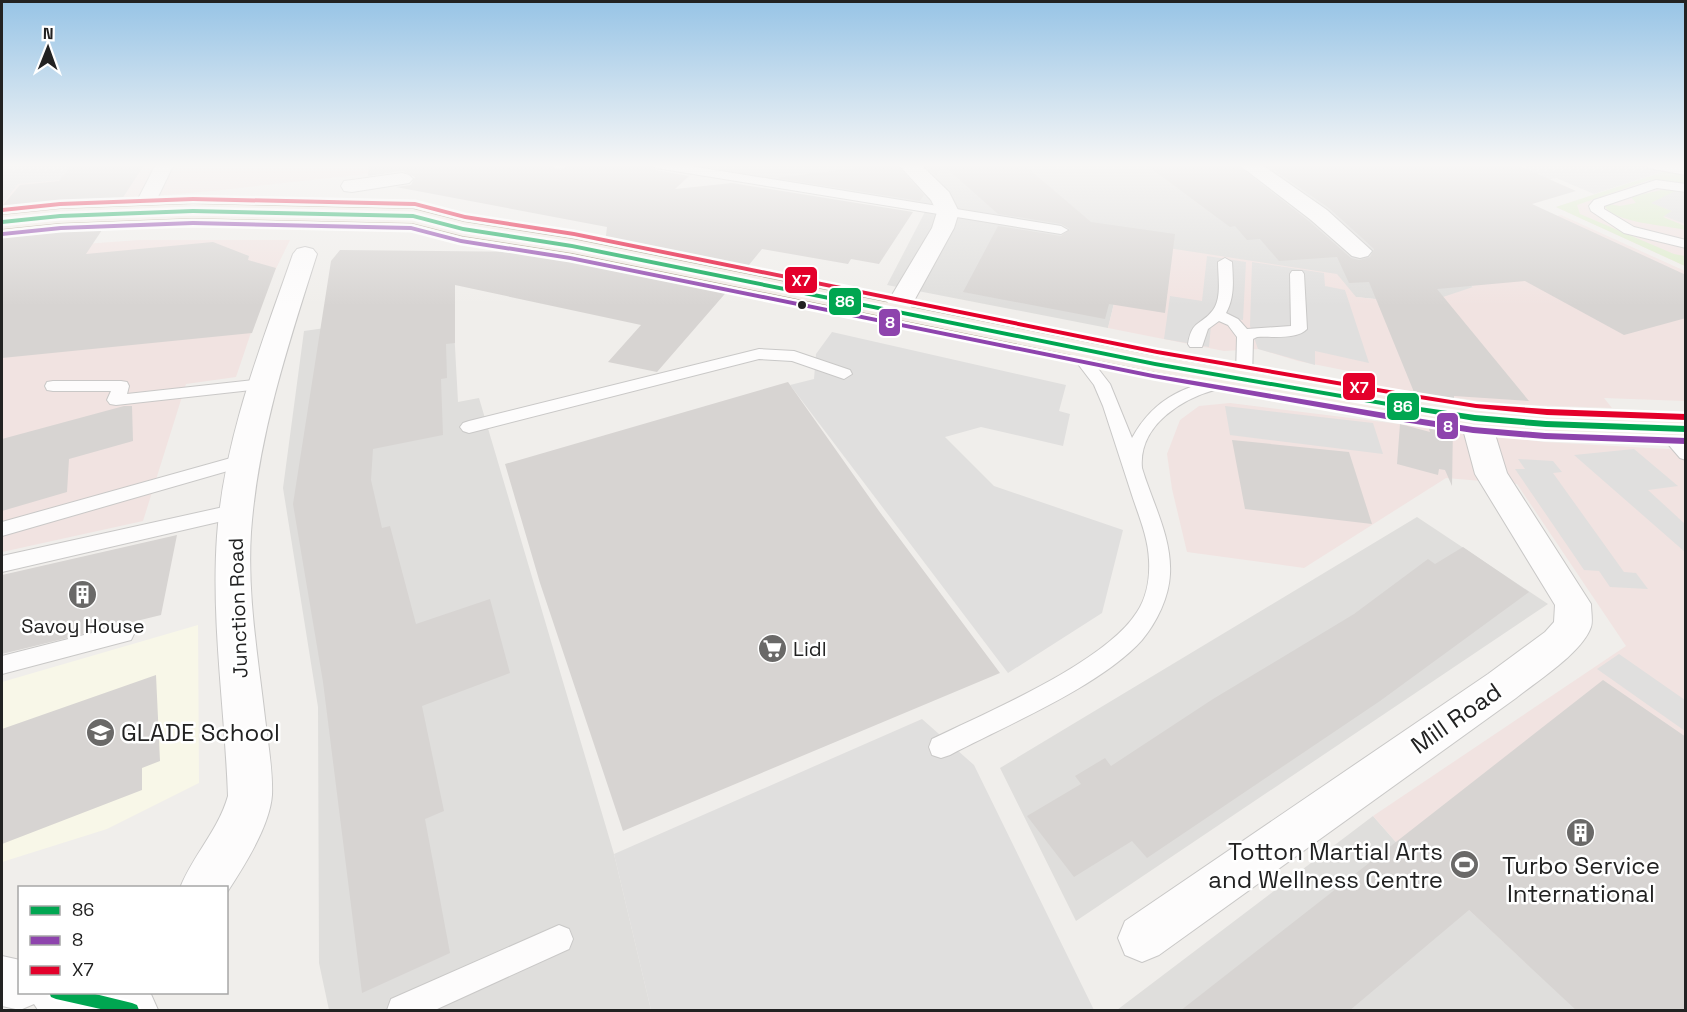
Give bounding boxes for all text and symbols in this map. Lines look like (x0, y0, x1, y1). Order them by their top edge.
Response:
north arrow (18, 18, 78, 78)
text: N (43, 23, 54, 44)
line badge: X7 (784, 266, 818, 294)
text: X7 (791, 270, 811, 291)
line badge: 86 (828, 287, 862, 316)
text: 86 (835, 291, 855, 312)
unlabelled marker (796, 299, 808, 311)
line badge: 8 (878, 308, 901, 337)
text: 8 (885, 312, 895, 333)
line badge: X7 (1342, 372, 1376, 401)
text: X7 (1349, 377, 1369, 398)
line badge: 86 (1386, 392, 1420, 421)
text: 86 (1393, 396, 1413, 417)
line badge: 8 (1436, 412, 1459, 440)
text: 8 (1443, 416, 1453, 437)
street label: Junction Road (223, 537, 253, 679)
building icon: Savoy House (67, 579, 99, 611)
place label: Savoy House (21, 613, 145, 639)
supermarket icon: Lidl (756, 633, 788, 665)
place label: Lidl (793, 636, 827, 662)
street label: Mill Road (1405, 676, 1507, 760)
school or university icon: GLADE School (84, 716, 116, 748)
place label: GLADE School (121, 717, 280, 748)
building icon: Turbo Service International (1565, 816, 1597, 848)
place label: Totton Martial Arts and Wellness Centre (1208, 836, 1443, 895)
sports icon: Totton Martial Arts and Wellness Centre (1448, 849, 1480, 881)
place label: Turbo Service International (1502, 850, 1660, 909)
legend (18, 886, 228, 994)
text: 86 (72, 898, 94, 921)
text: 8 (72, 928, 83, 951)
text: X7 (72, 958, 94, 981)

